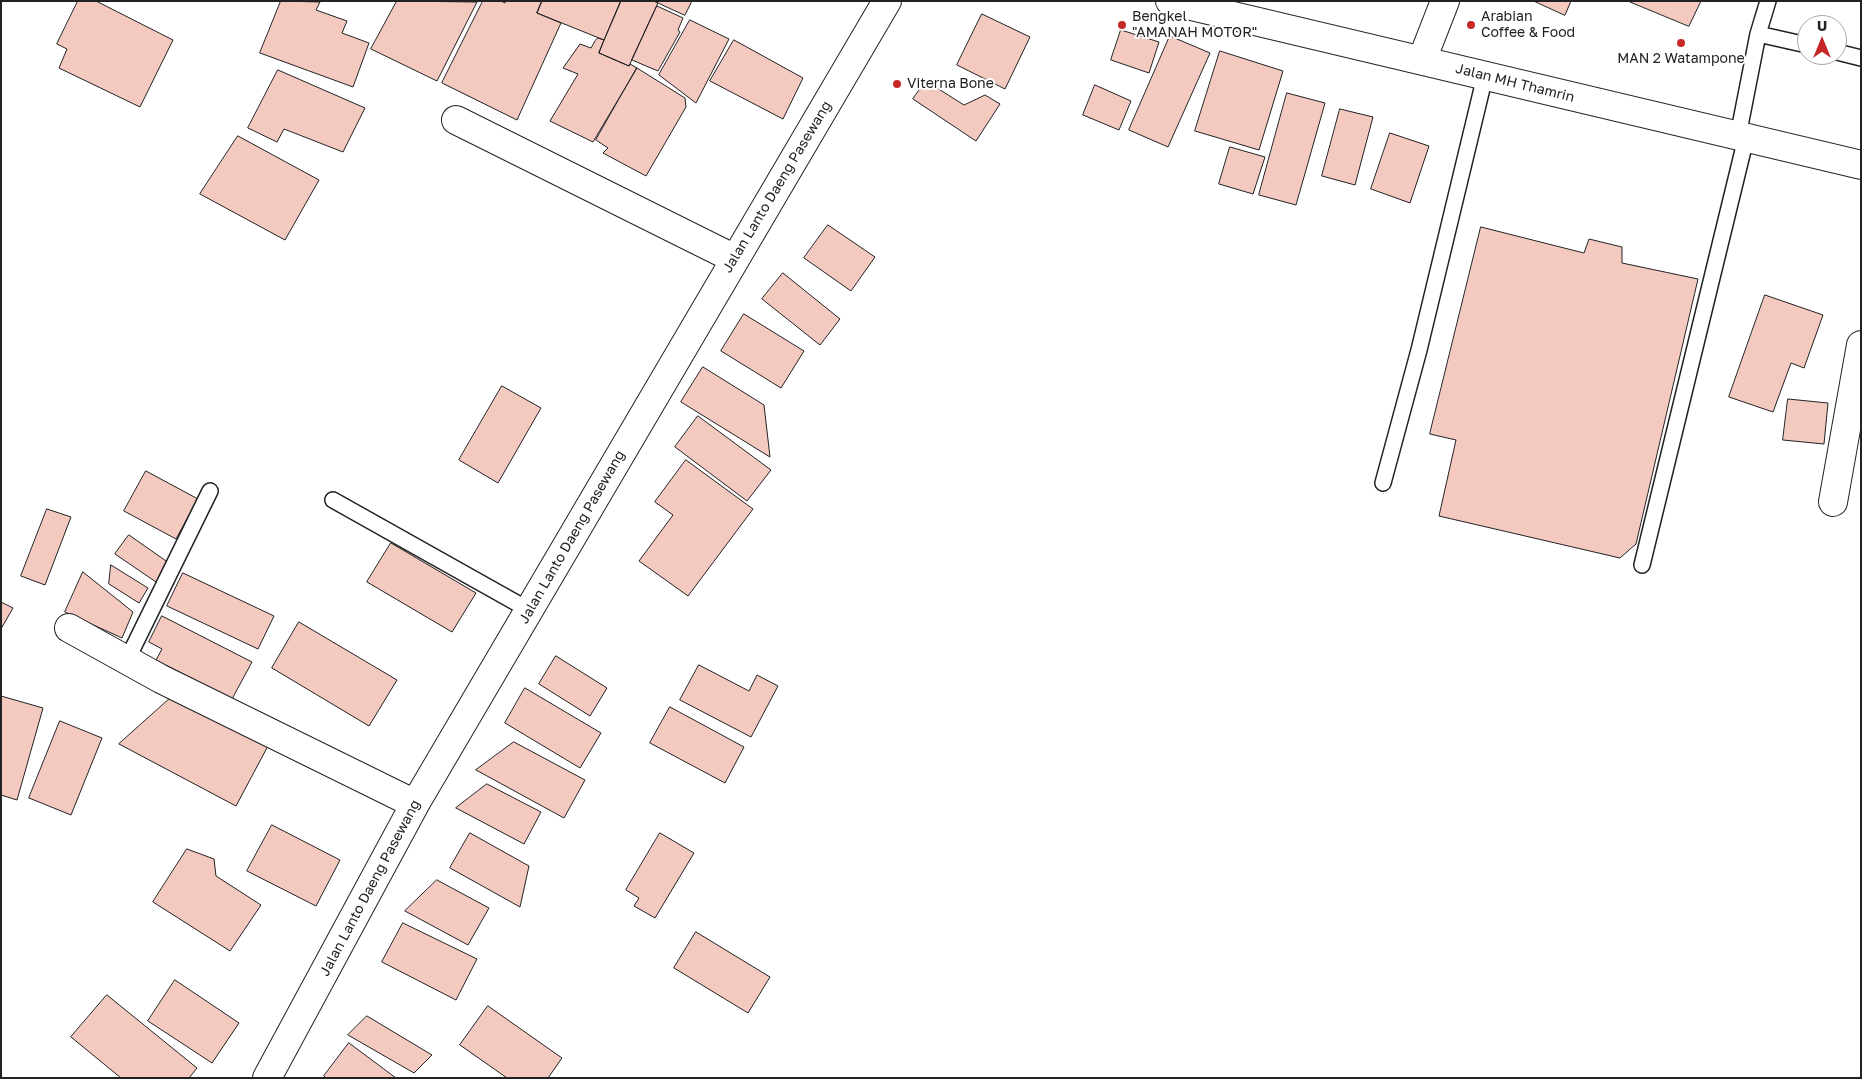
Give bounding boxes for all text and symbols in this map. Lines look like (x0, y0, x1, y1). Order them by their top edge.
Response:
place label: Bengkel "AMANAH MOTOR" (1132, 9, 1257, 41)
place label: Arabian Coffee & Food (1481, 9, 1575, 41)
north arrow (1797, 15, 1847, 65)
text: U (1817, 17, 1827, 34)
marker: Bengkel "AMANAH MOTOR" (1116, 19, 1128, 31)
marker: Arabian Coffee & Food (1465, 19, 1477, 31)
marker: MAN 2 Watampone (1675, 37, 1687, 49)
place label: MAN 2 Watampone (1617, 51, 1745, 67)
street label: Jalan MH Thamrin (1454, 60, 1576, 106)
place label: Viterna Bone (907, 76, 994, 92)
marker: Viterna Bone (891, 78, 903, 90)
street label: Jalan Lanto Daeng Pasewang (719, 98, 835, 276)
street label: Jalan Lanto Daeng Pasewang (515, 447, 629, 627)
street label: Jalan Lanto Daeng Pasewang (316, 797, 424, 979)

